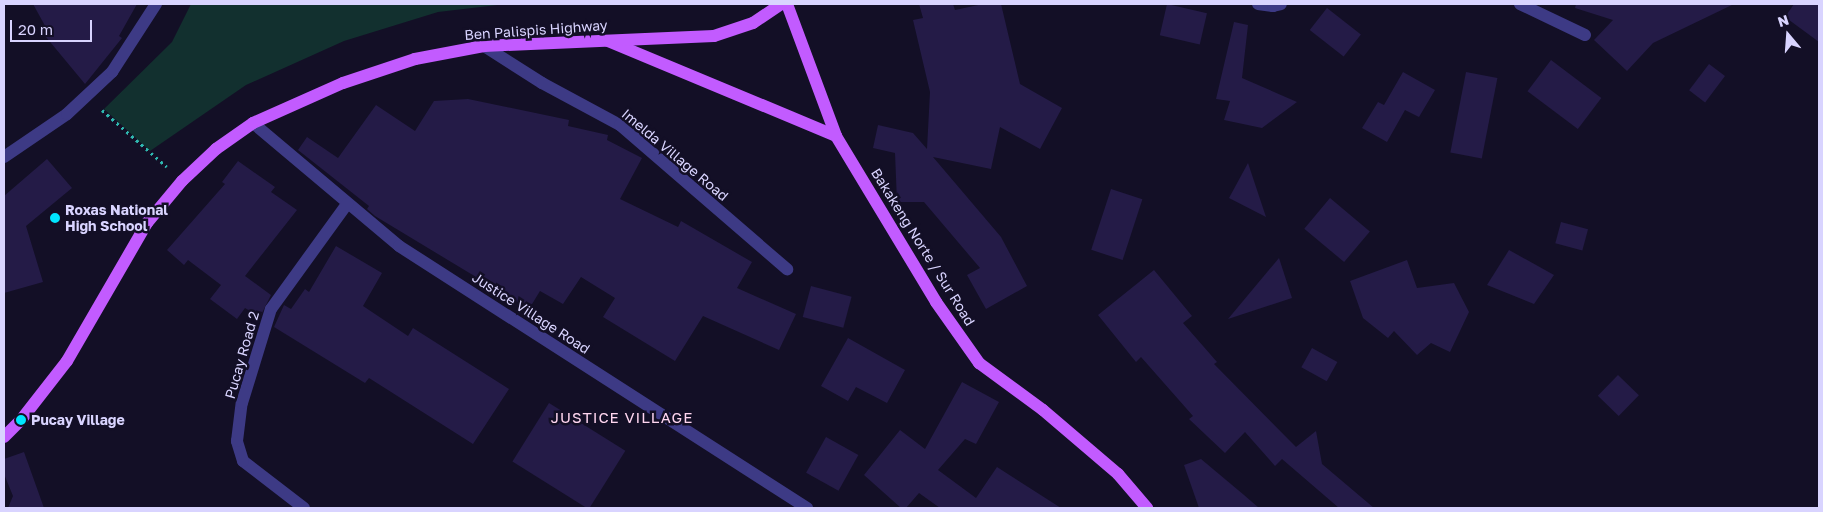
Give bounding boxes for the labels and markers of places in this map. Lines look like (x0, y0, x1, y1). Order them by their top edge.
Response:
place label: Roxas National High School (65, 202, 168, 234)
marker: Roxas National High School (49, 212, 61, 224)
place label: Pucay Village (31, 412, 125, 428)
marker: Pucay Village (15, 414, 27, 426)

